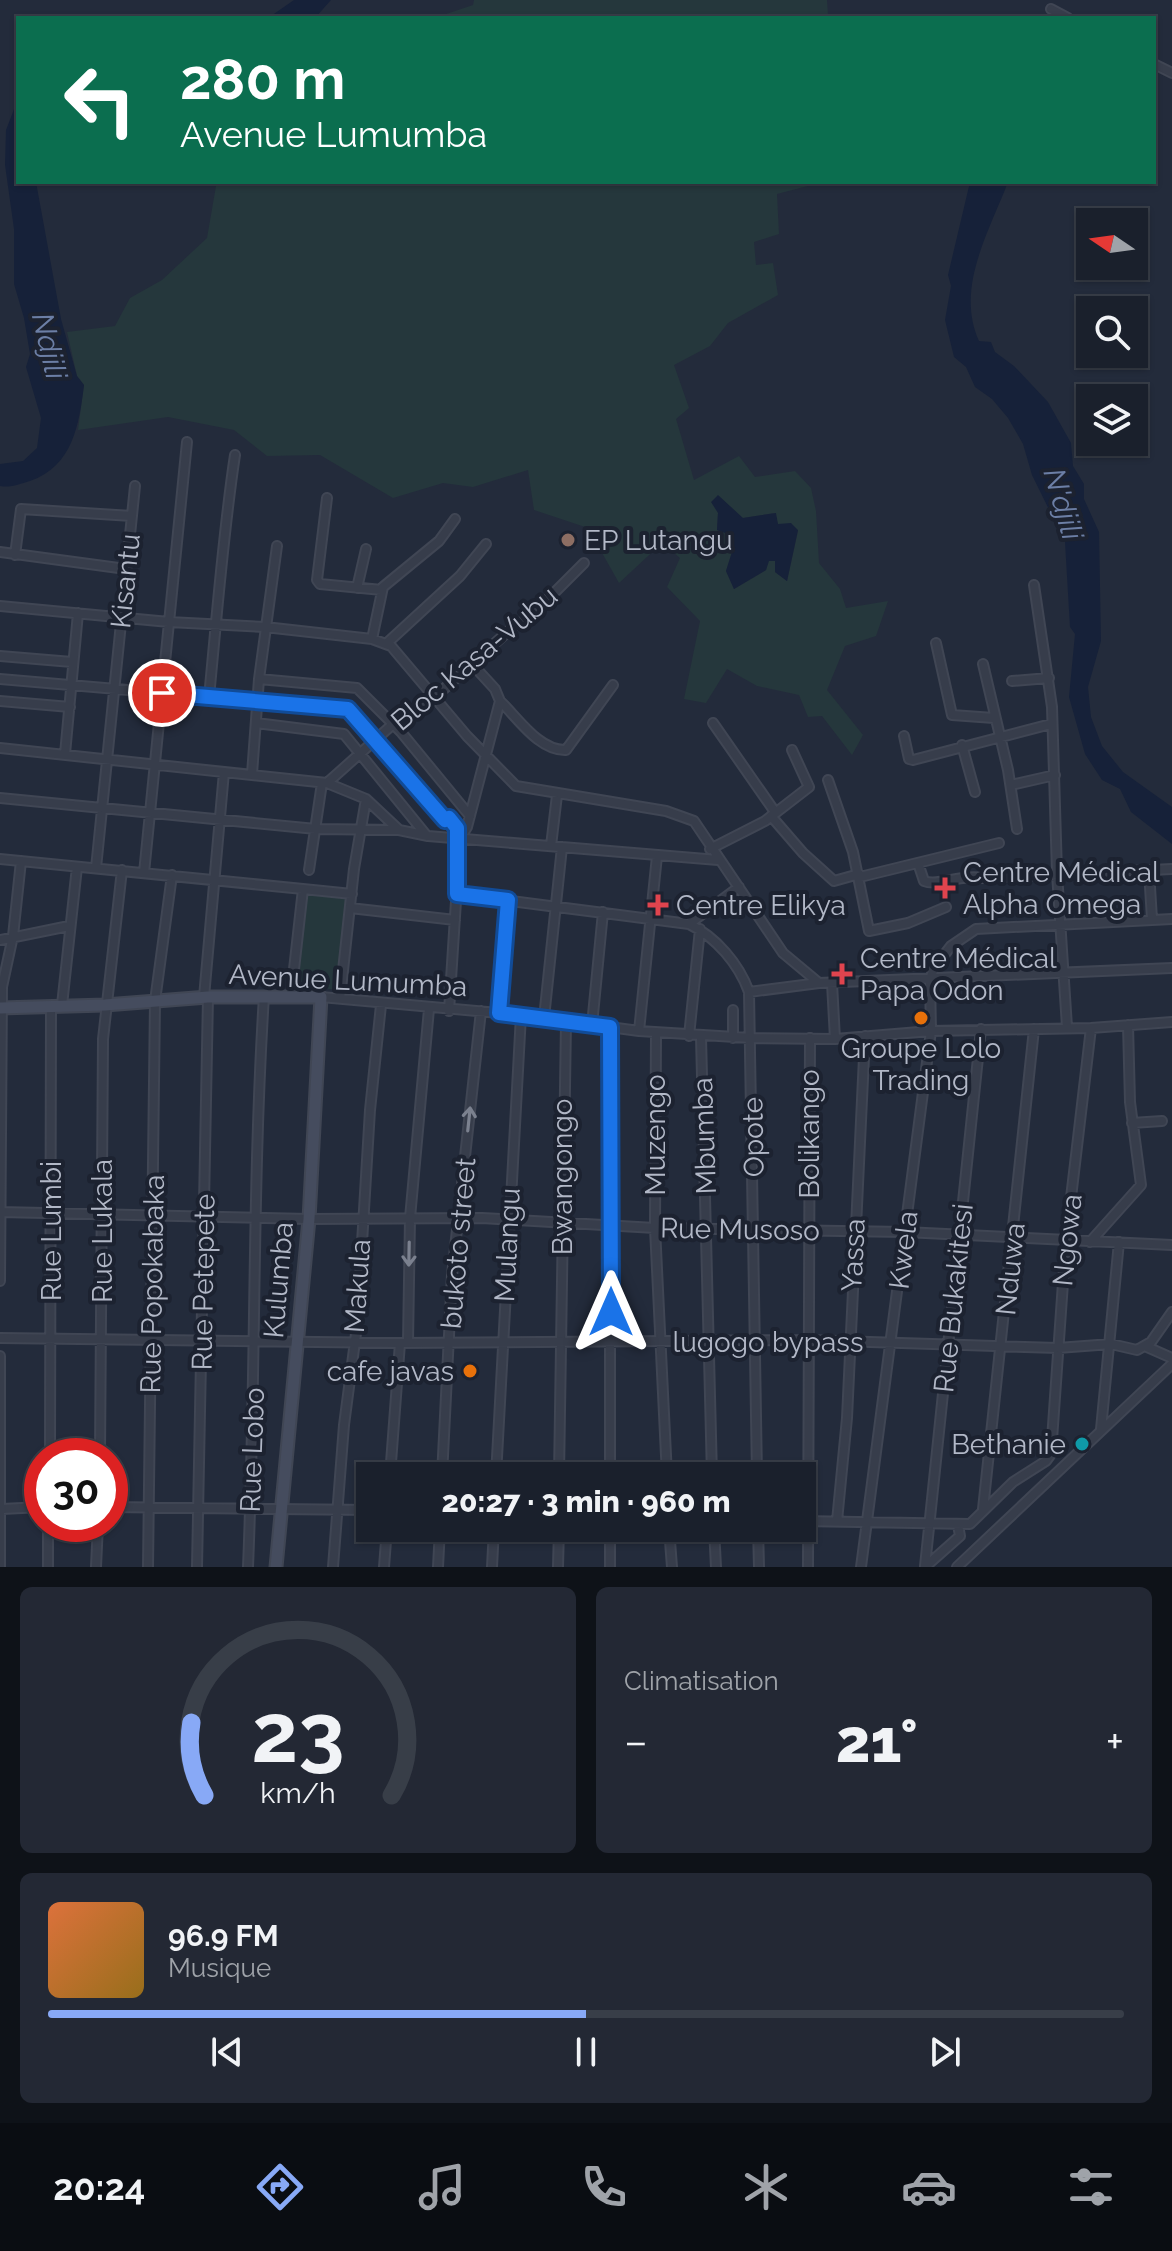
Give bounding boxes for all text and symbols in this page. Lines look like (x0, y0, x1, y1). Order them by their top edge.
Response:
text: 280 m (180, 46, 345, 112)
icon: left (48, 48, 152, 152)
text: Avenue Lumumba (180, 113, 487, 155)
north arrow (1076, 208, 1148, 280)
map controls (1076, 208, 1148, 456)
button: search (1076, 296, 1148, 368)
water label: Ndjili (25, 309, 74, 383)
button: layers (1076, 384, 1148, 456)
water label: N'djili (1037, 464, 1091, 544)
place label: EP Lutangu (584, 524, 733, 557)
marker: EP Lutangu (559, 531, 577, 549)
street label: Kisantu (104, 532, 147, 630)
street label: Bloc Kasa-Vubu (385, 579, 564, 737)
pin (128, 659, 196, 727)
icon: arrive (140, 671, 184, 715)
place label: Centre Médical Alpha Omega (963, 856, 1160, 921)
marker: Centre Médical Alpha Omega (934, 877, 956, 899)
place label: Centre Elikya (676, 889, 846, 922)
marker: Centre Elikya (647, 894, 669, 916)
place label: Centre Médical Papa Odon (860, 942, 1057, 1007)
street label: Avenue Lumumba (228, 958, 468, 1003)
marker: Centre Médical Papa Odon (831, 963, 853, 985)
marker: Groupe Lolo Trading (912, 1009, 930, 1027)
place label: Groupe Lolo Trading (841, 1032, 1001, 1097)
street label: Bolikango (793, 1069, 826, 1199)
street label: Muzengo (639, 1074, 672, 1196)
street label: Mbumba (686, 1077, 723, 1195)
street label: Opote (736, 1097, 771, 1177)
street label: Bwangongo (546, 1099, 579, 1255)
one-way arrow (462, 1106, 477, 1133)
street label: bukoto street (435, 1155, 482, 1330)
street label: Rue Lukala (86, 1159, 119, 1303)
street label: Rue Lumbi (35, 1161, 68, 1301)
street label: Rue Popokabaka (134, 1174, 171, 1394)
street label: Mulangu (488, 1187, 527, 1303)
street label: Ngowa (1046, 1192, 1089, 1288)
street label: Rue Petepete (185, 1194, 222, 1371)
street label: Rue Bukakitesi (927, 1202, 980, 1394)
street label: Kwela (882, 1209, 925, 1291)
street label: Rue Musoso (660, 1212, 820, 1247)
street label: Yassa (835, 1218, 872, 1292)
street label: Kulumba (257, 1220, 300, 1340)
street label: Nduwa (989, 1221, 1032, 1317)
street label: Makula (338, 1238, 377, 1334)
one-way arrow (402, 1240, 417, 1267)
position arrow (569, 1270, 653, 1354)
street label: lugogo bypass (673, 1326, 863, 1359)
place label: cafe javas (327, 1355, 454, 1388)
marker: cafe javas (461, 1362, 479, 1380)
street label: Rue Lobo (234, 1387, 271, 1513)
place label: Bethanie (951, 1428, 1066, 1461)
marker: Bethanie (1073, 1435, 1091, 1453)
speed limit sign: 30 (24, 1438, 128, 1542)
text: 20:27 · 3 min · 960 m (442, 1484, 730, 1519)
text: Climatisation (624, 1666, 779, 1696)
text: 23 (251, 1684, 345, 1781)
text: 21° (836, 1706, 918, 1776)
text: − (624, 1716, 648, 1767)
text: + (1106, 1716, 1124, 1767)
text: km/h (260, 1776, 336, 1810)
text: 96.9 FM (168, 1918, 279, 1953)
text: Musique (168, 1953, 271, 1983)
icon: previous (205, 2030, 249, 2074)
icon: pause (564, 2030, 608, 2074)
icon: next (923, 2030, 967, 2074)
icon: directions (252, 2159, 308, 2215)
icon: music (414, 2159, 470, 2215)
icon: phone (576, 2159, 632, 2215)
icon: climate (738, 2159, 794, 2215)
icon: car (901, 2159, 957, 2215)
icon: filters (1063, 2159, 1119, 2215)
text: 20:24 (53, 2166, 145, 2208)

